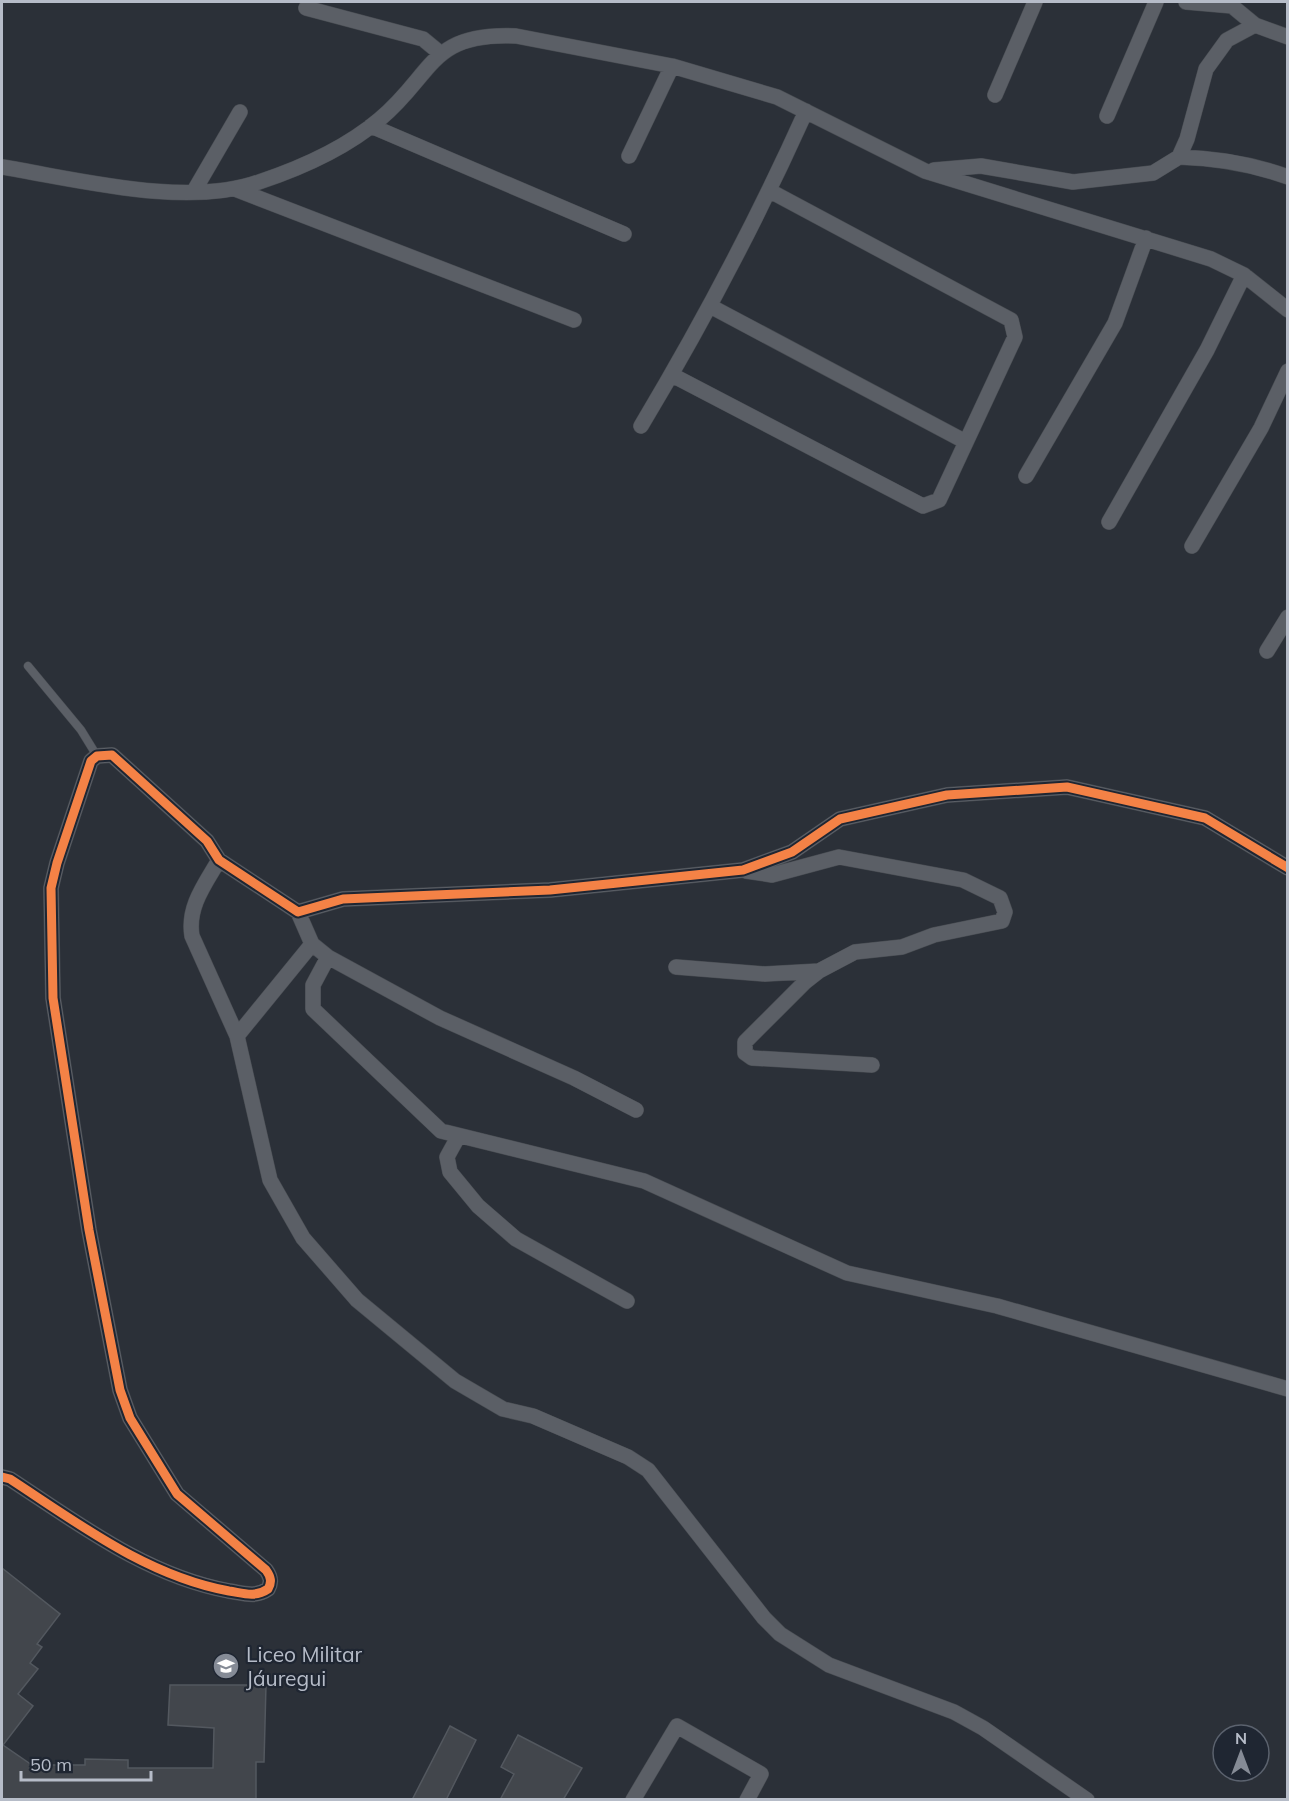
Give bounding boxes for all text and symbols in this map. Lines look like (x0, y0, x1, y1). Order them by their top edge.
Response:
place label: Liceo Militar Jáuregui (246, 1641, 362, 1691)
school or university icon: Liceo Militar Jáuregui (211, 1651, 241, 1681)
north arrow (1211, 1723, 1271, 1783)
text: N (1235, 1728, 1247, 1748)
scale bar (21, 1744, 152, 1782)
text: 50 m (30, 1753, 72, 1776)

